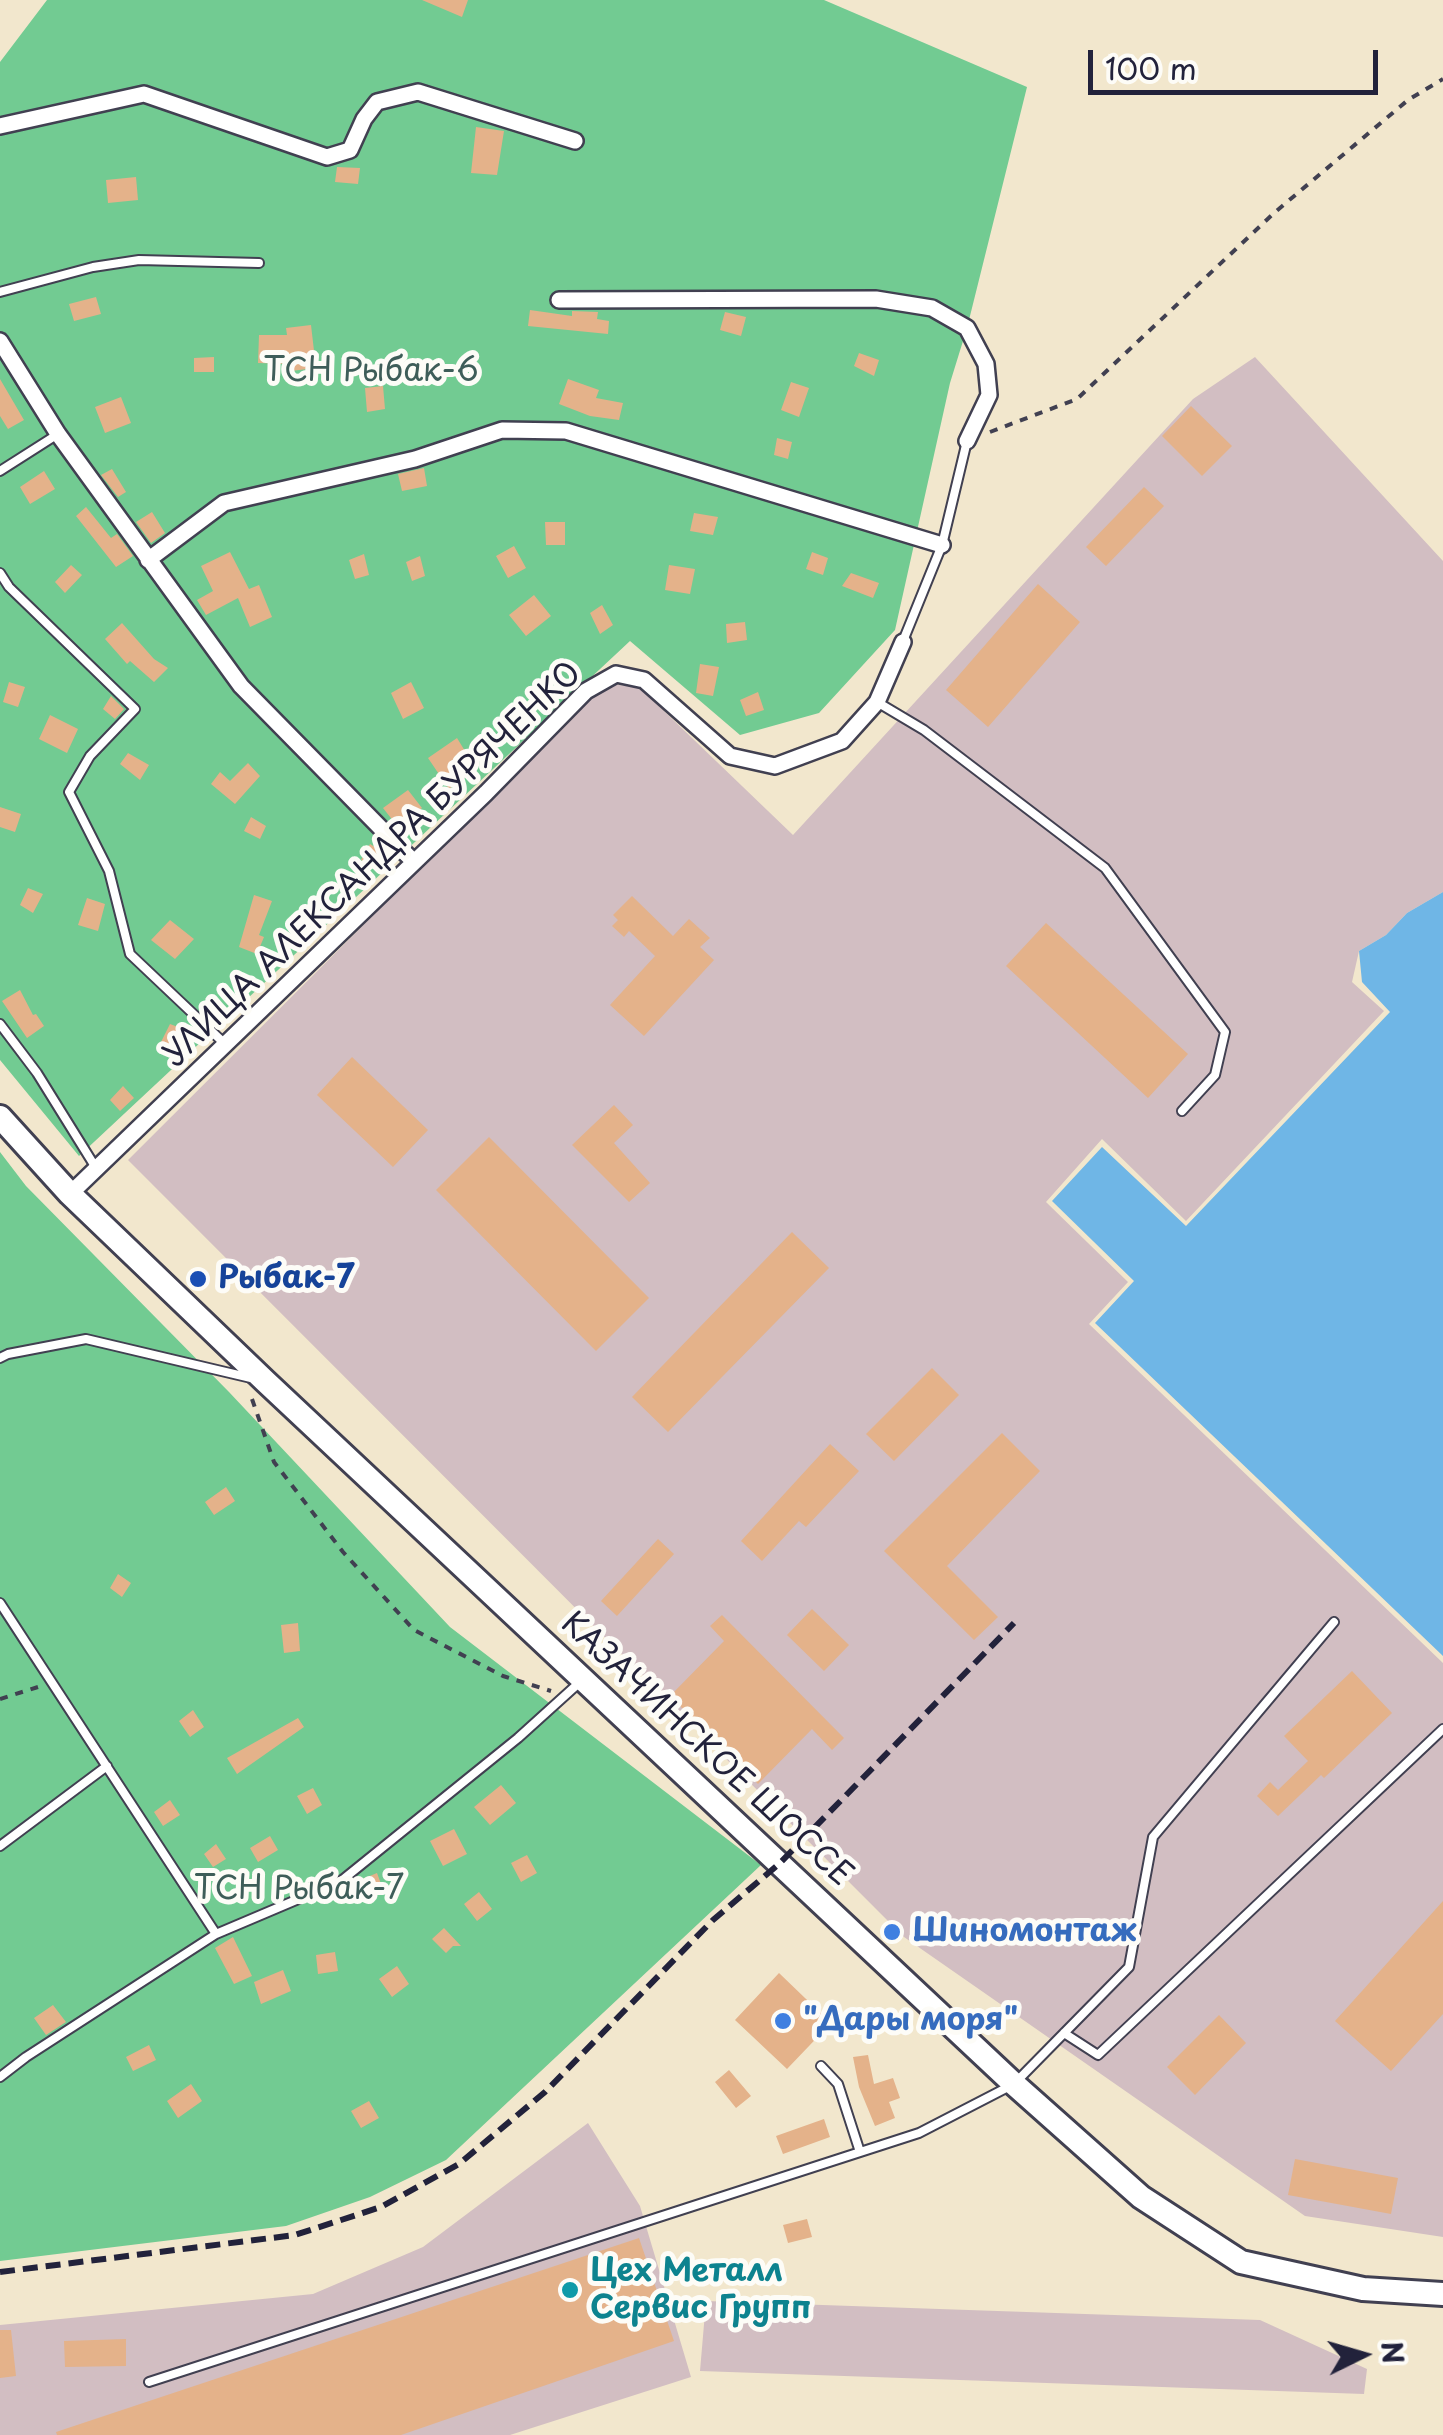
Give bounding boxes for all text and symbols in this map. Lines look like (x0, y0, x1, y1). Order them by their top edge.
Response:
scale bar (1093, 30, 1383, 92)
text: 100 m (1105, 45, 1197, 90)
park label: ТСН Рыбак-6 (263, 353, 479, 391)
street label: УЛИЦА АЛЕКСАНДРА БУРЯЧЕНКО (156, 655, 590, 1075)
place label: Рыбак-7 (218, 1260, 355, 1298)
marker: Рыбак-7 (187, 1268, 209, 1290)
street label: КАЗАЧИНСКОЕ ШОССЕ (552, 1605, 860, 1895)
park label: ТСН Рыбак-7 (194, 1871, 404, 1909)
place label: Шиномонтаж (912, 1913, 1136, 1951)
marker: Шиномонтаж (881, 1921, 903, 1943)
place label: "Дары моря" (803, 2002, 1018, 2040)
marker: "Дары моря" (772, 2010, 794, 2032)
place label: Цех Металл Сервис Групп (590, 2253, 811, 2328)
marker: Цех Металл Сервис Групп (559, 2279, 581, 2301)
north arrow (1313, 2305, 1413, 2405)
text: N (1371, 2339, 1416, 2365)

